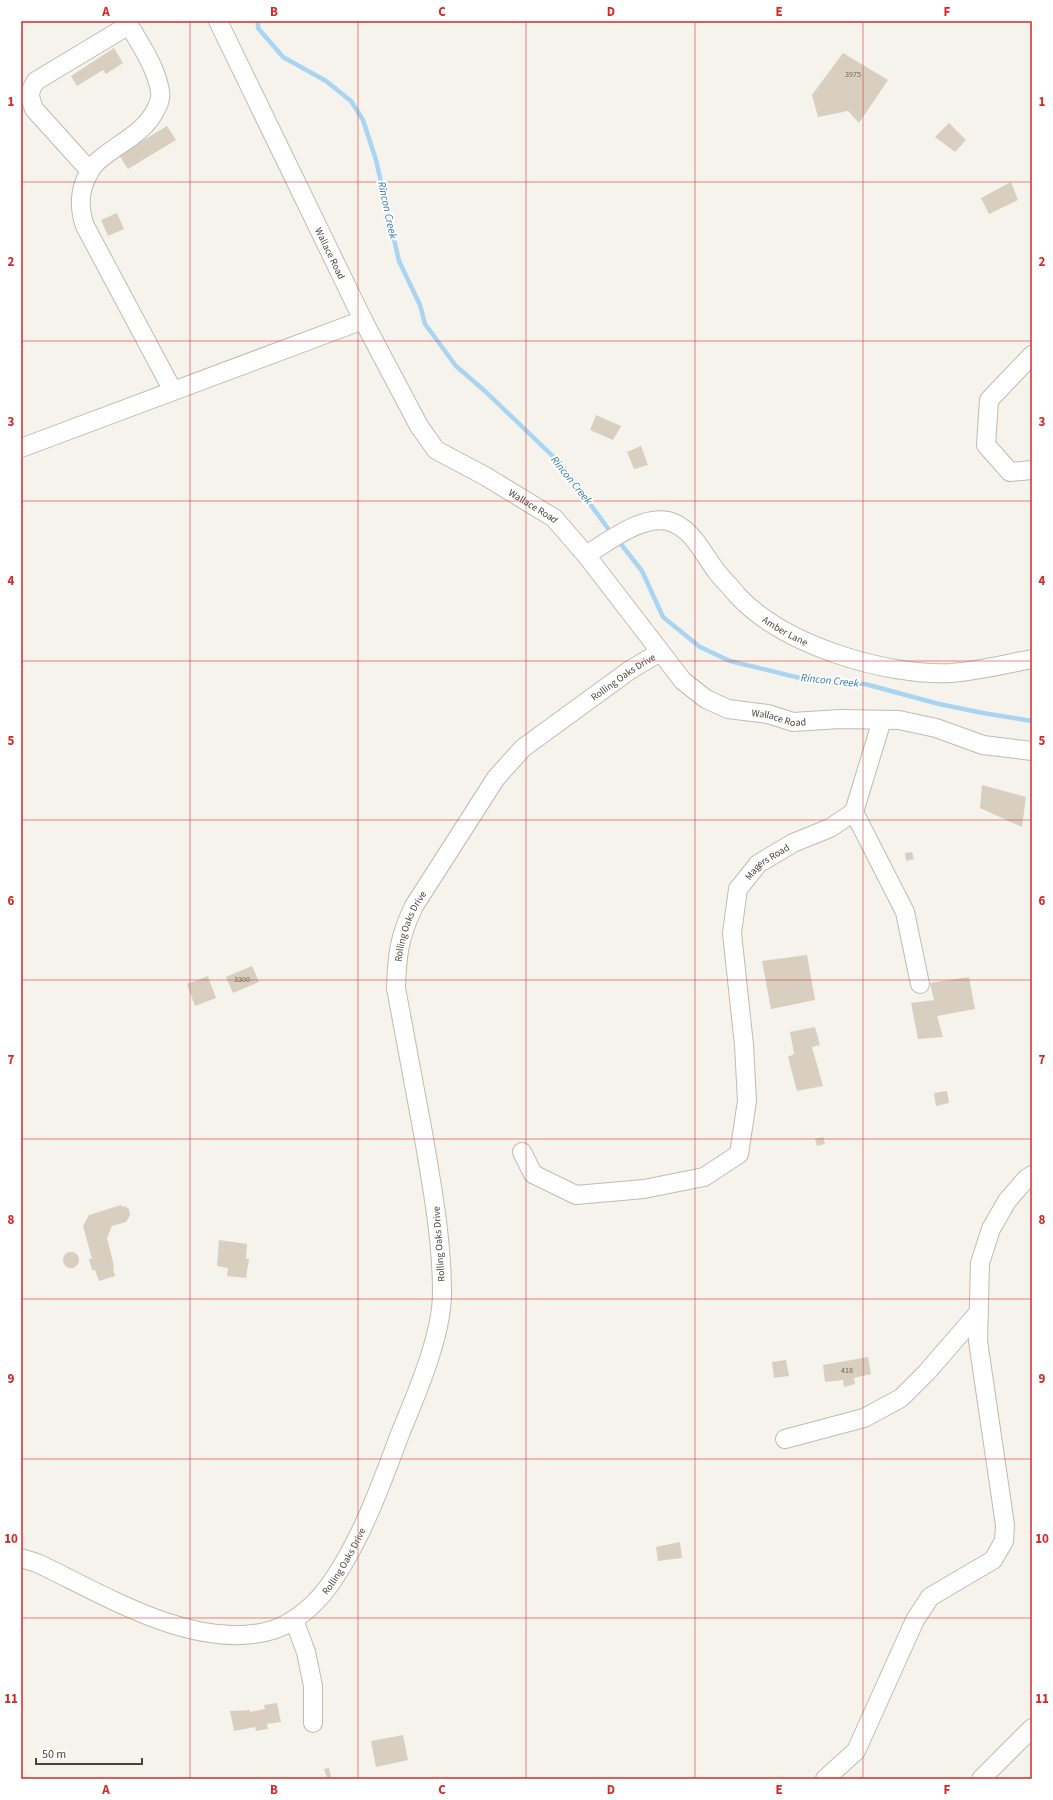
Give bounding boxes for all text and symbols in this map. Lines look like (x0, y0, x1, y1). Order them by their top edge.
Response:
text: A (101, 3, 110, 21)
text: B (270, 3, 278, 21)
text: C (438, 3, 446, 21)
text: D (607, 3, 615, 21)
text: E (775, 3, 783, 21)
text: F (944, 3, 951, 21)
house number: 3975 (845, 69, 861, 80)
text: 1 (8, 93, 15, 111)
text: 1 (1039, 93, 1046, 111)
water label: Rincon Creek (374, 180, 401, 241)
street label: Wallace Road (311, 225, 348, 282)
text: 2 (8, 253, 15, 271)
text: 2 (1039, 253, 1046, 271)
text: 3 (8, 413, 15, 431)
text: 3 (1039, 413, 1046, 431)
water label: Rincon Creek (547, 453, 596, 508)
street label: Wallace Road (506, 486, 561, 526)
text: 4 (8, 572, 15, 590)
text: 4 (1039, 572, 1046, 590)
street label: Amber Lane (759, 613, 810, 650)
street label: Rolling Oaks Drive (588, 650, 658, 704)
water label: Rincon Creek (800, 670, 860, 691)
street label: Wallace Road (751, 706, 807, 730)
text: 5 (8, 732, 15, 750)
text: 5 (1039, 732, 1046, 750)
street label: Magers Road (742, 841, 792, 883)
street label: Rolling Oaks Drive (392, 888, 430, 963)
text: 6 (8, 892, 15, 910)
text: 6 (1039, 892, 1046, 910)
house number: 3300 (234, 974, 250, 985)
text: 7 (8, 1051, 15, 1069)
text: 7 (1039, 1051, 1046, 1069)
street label: Rolling Oaks Drive (429, 1206, 449, 1282)
text: 8 (8, 1211, 15, 1229)
text: 8 (1039, 1211, 1046, 1229)
house number: 418 (841, 1365, 853, 1376)
text: 9 (8, 1370, 15, 1388)
text: 9 (1039, 1370, 1046, 1388)
street label: Rolling Oaks Drive (319, 1525, 369, 1598)
text: 10 (4, 1530, 18, 1548)
text: 10 (1035, 1530, 1049, 1548)
text: 11 (4, 1690, 18, 1708)
text: 11 (1035, 1690, 1049, 1708)
scale bar (36, 1740, 142, 1766)
text: 50 m (42, 1746, 66, 1763)
text: A (101, 1781, 110, 1799)
text: B (270, 1781, 278, 1799)
text: C (438, 1781, 446, 1799)
text: D (607, 1781, 615, 1799)
text: E (775, 1781, 783, 1799)
text: F (944, 1781, 951, 1799)

